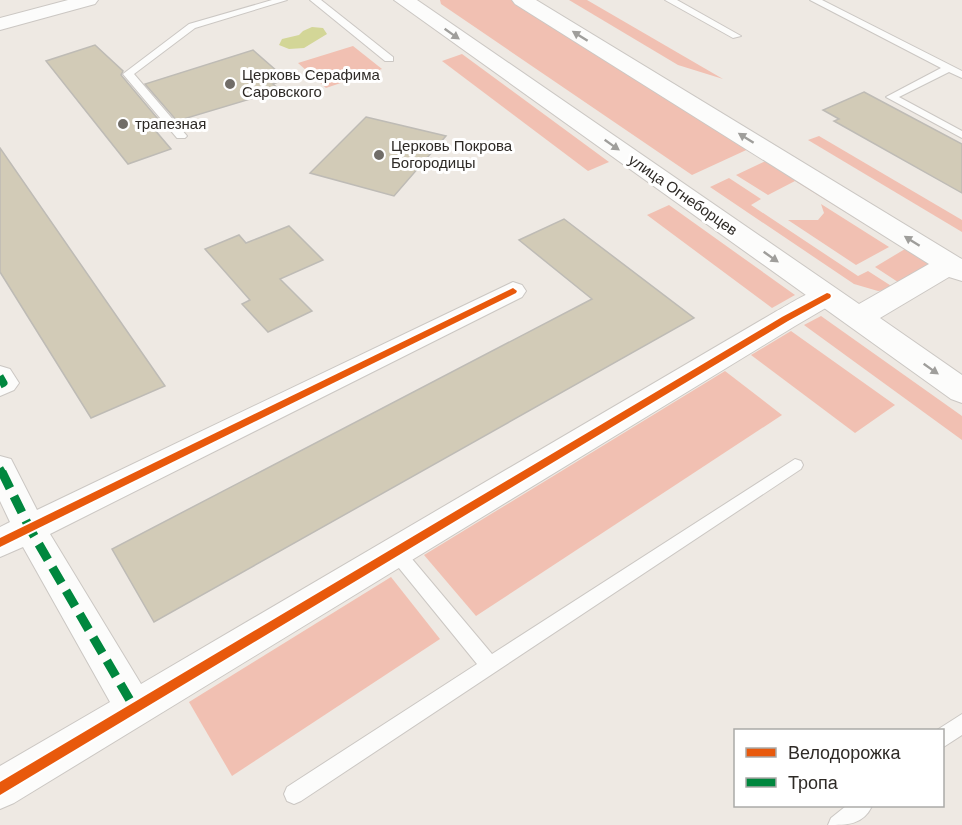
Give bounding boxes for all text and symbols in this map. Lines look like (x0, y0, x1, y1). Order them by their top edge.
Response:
one-way arrow (443, 28, 459, 40)
one-way arrow (572, 30, 589, 41)
place label: Церковь Серафима Саровского (242, 65, 381, 102)
marker: Церковь Серафима Саровского (223, 77, 237, 91)
place label: трапезная (135, 114, 206, 134)
marker: трапезная (116, 117, 130, 131)
one-way arrow (738, 133, 754, 144)
place label: Церковь Покрова Богородицы (391, 136, 513, 173)
one-way arrow (603, 139, 619, 151)
marker: Церковь Покрова Богородицы (372, 148, 386, 162)
street label: улица Огнеборцев (624, 150, 742, 240)
one-way arrow (904, 235, 920, 246)
one-way arrow (763, 251, 779, 263)
one-way arrow (923, 363, 939, 374)
legend (734, 729, 944, 807)
text: Велодорожка (788, 741, 901, 765)
text: Тропа (788, 771, 839, 795)

